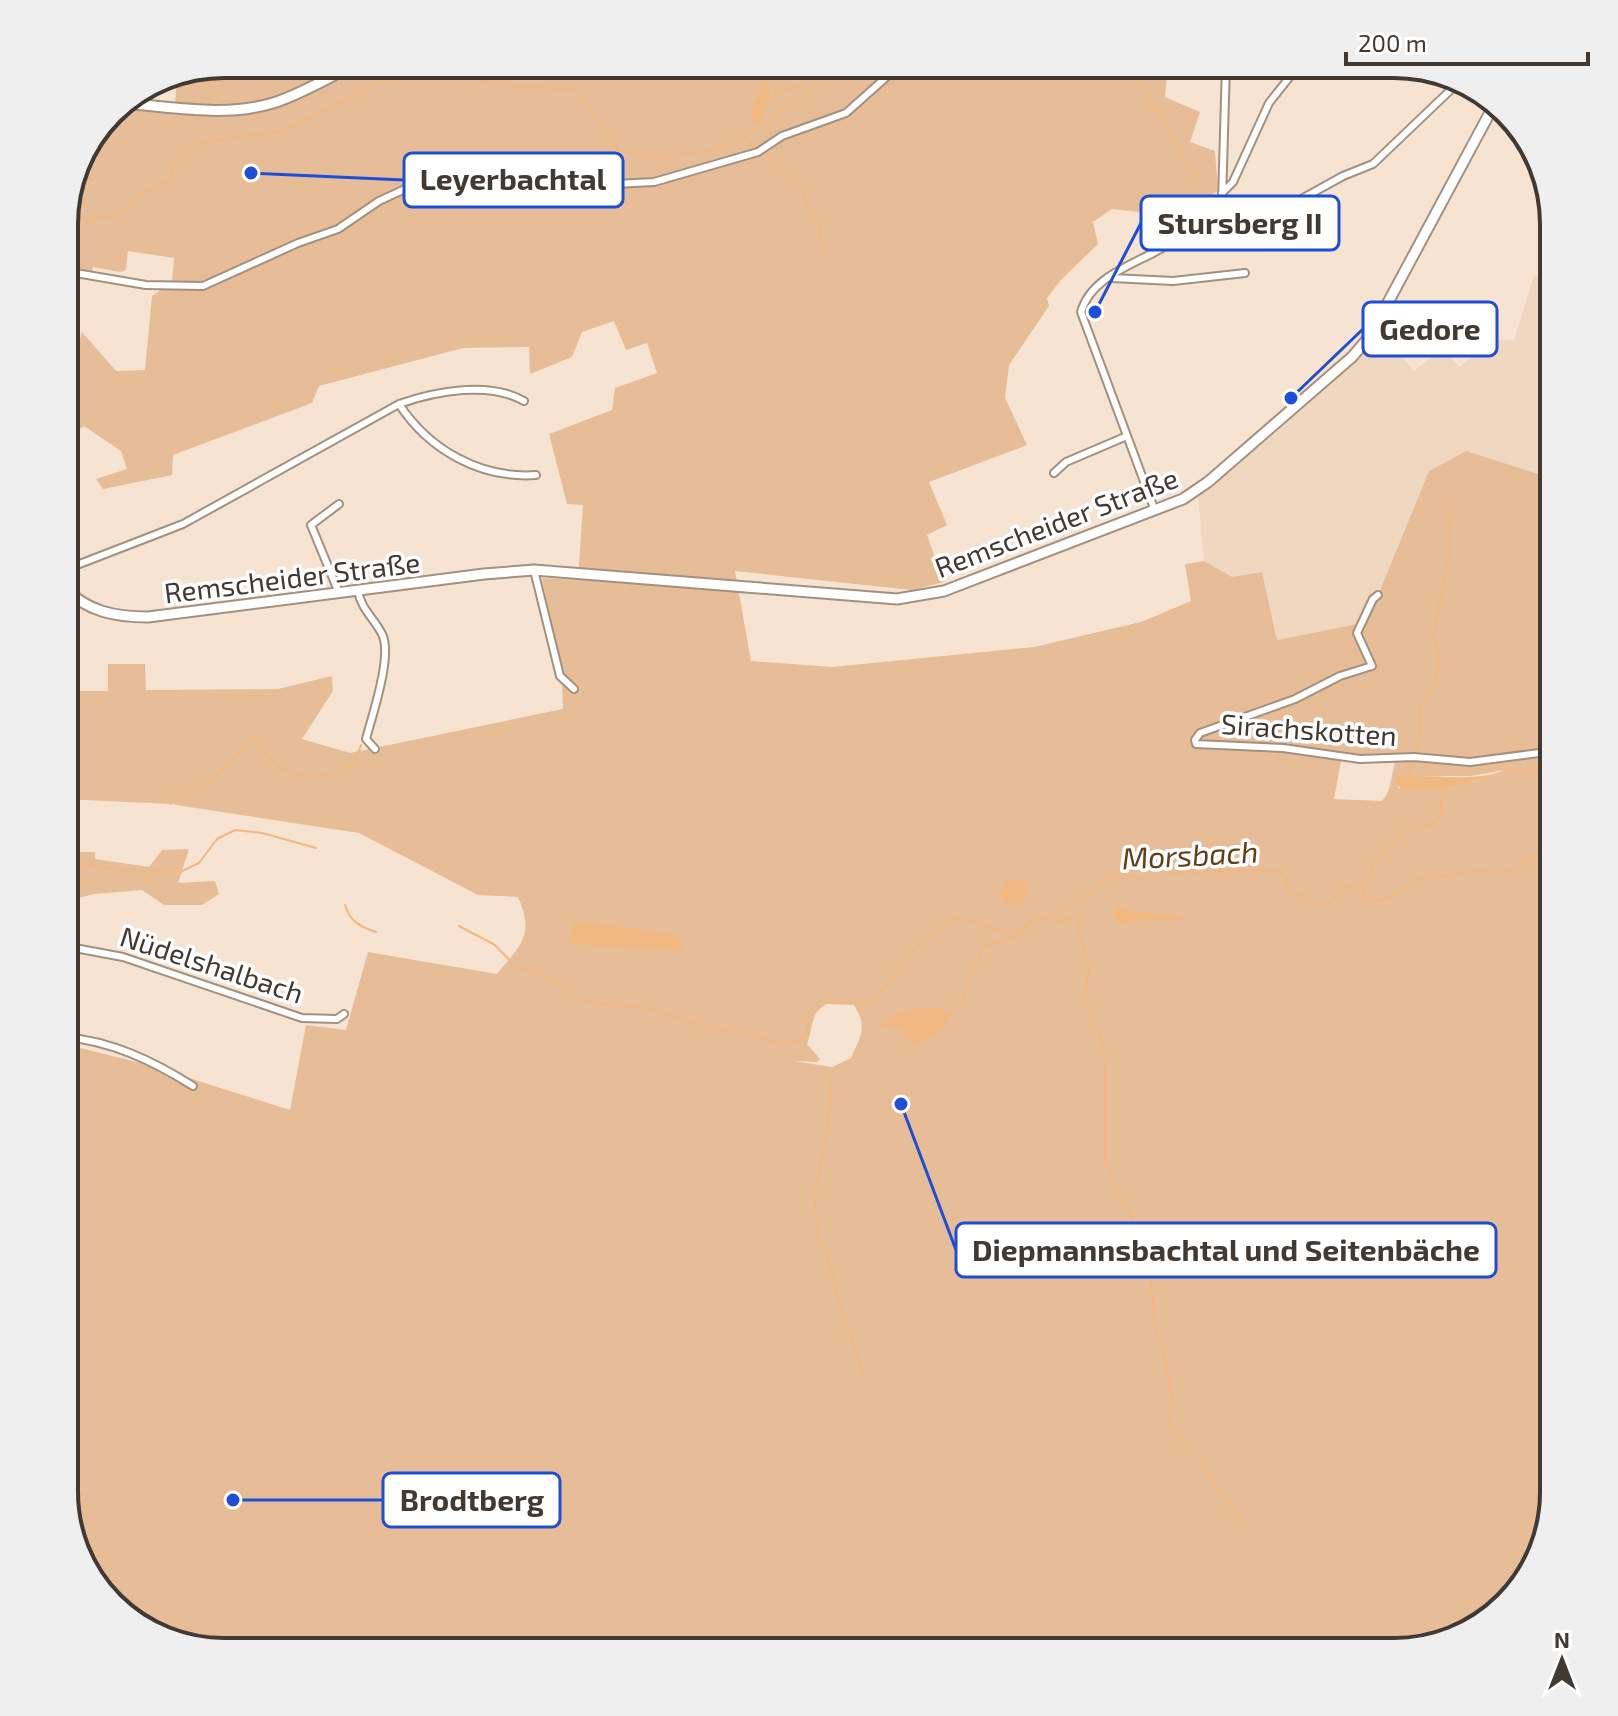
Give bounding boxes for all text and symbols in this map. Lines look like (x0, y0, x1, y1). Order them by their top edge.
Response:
scale bar (1346, 16, 1588, 66)
text: 200 m (1358, 28, 1427, 57)
callout: Leyerbachtal (404, 153, 623, 207)
text: Leyerbachtal (420, 160, 607, 197)
callout: Stursberg II (1141, 196, 1339, 250)
text: Stursberg II (1157, 204, 1323, 240)
callout: Gedore (1363, 302, 1497, 356)
text: Gedore (1379, 310, 1481, 346)
street label: Remscheider Straße (930, 460, 1182, 584)
street label: Remscheider Straße (162, 544, 422, 610)
street label: Sirachskotten (1220, 706, 1398, 752)
water label: Morsbach (1121, 832, 1259, 876)
street label: Nüdelshalbach (116, 918, 308, 1010)
callout: Diepmannsbachtal und Seitenbäche (956, 1223, 1496, 1277)
text: Diepmannsbachtal und Seitenbäche (972, 1231, 1480, 1267)
callout: Brodtberg (383, 1473, 560, 1527)
text: Brodtberg (400, 1481, 545, 1517)
north arrow (1522, 1620, 1602, 1700)
text: N (1554, 1626, 1570, 1652)

